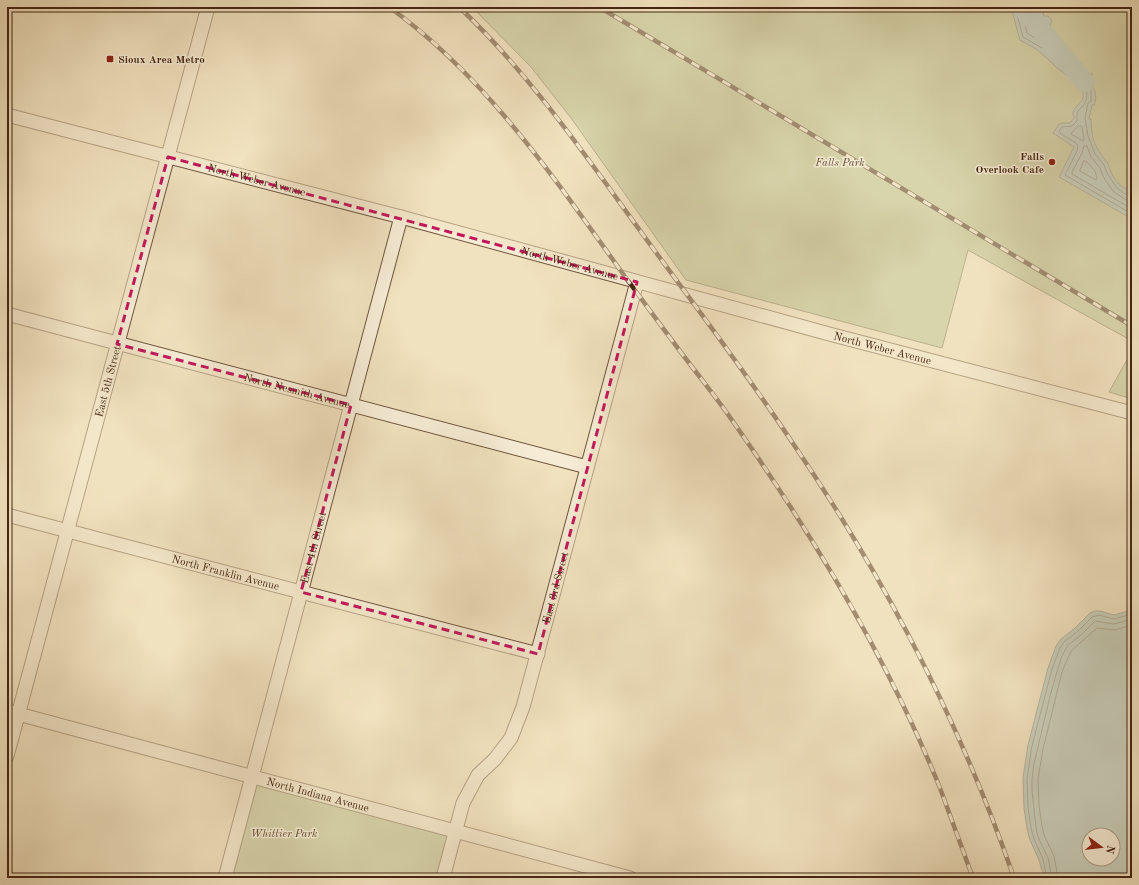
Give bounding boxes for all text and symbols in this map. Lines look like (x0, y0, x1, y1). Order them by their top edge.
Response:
marker: Sioux Area Metro (105, 54, 115, 64)
place label: Sioux Area Metro (118, 55, 205, 66)
place label: Falls Overlook Cafe (975, 152, 1044, 176)
marker: Falls Overlook Cafe (1047, 157, 1057, 167)
park label: Falls Park (814, 158, 865, 169)
street label: North Weber Avenue (206, 163, 306, 199)
street label: North Weber Avenue (520, 246, 619, 283)
street label: North Weber Avenue (832, 331, 932, 367)
street label: East 5th Street (94, 345, 124, 418)
street label: North Nesmith Avenue (242, 373, 351, 411)
street label: East 4th Street (300, 511, 329, 585)
street label: East 3rd Street (542, 551, 571, 625)
street label: North Franklin Avenue (170, 554, 280, 593)
street label: North Indiana Avenue (265, 777, 370, 815)
north arrow (1081, 827, 1121, 867)
park label: Whittier Park (251, 829, 318, 840)
text: N (1103, 844, 1116, 855)

